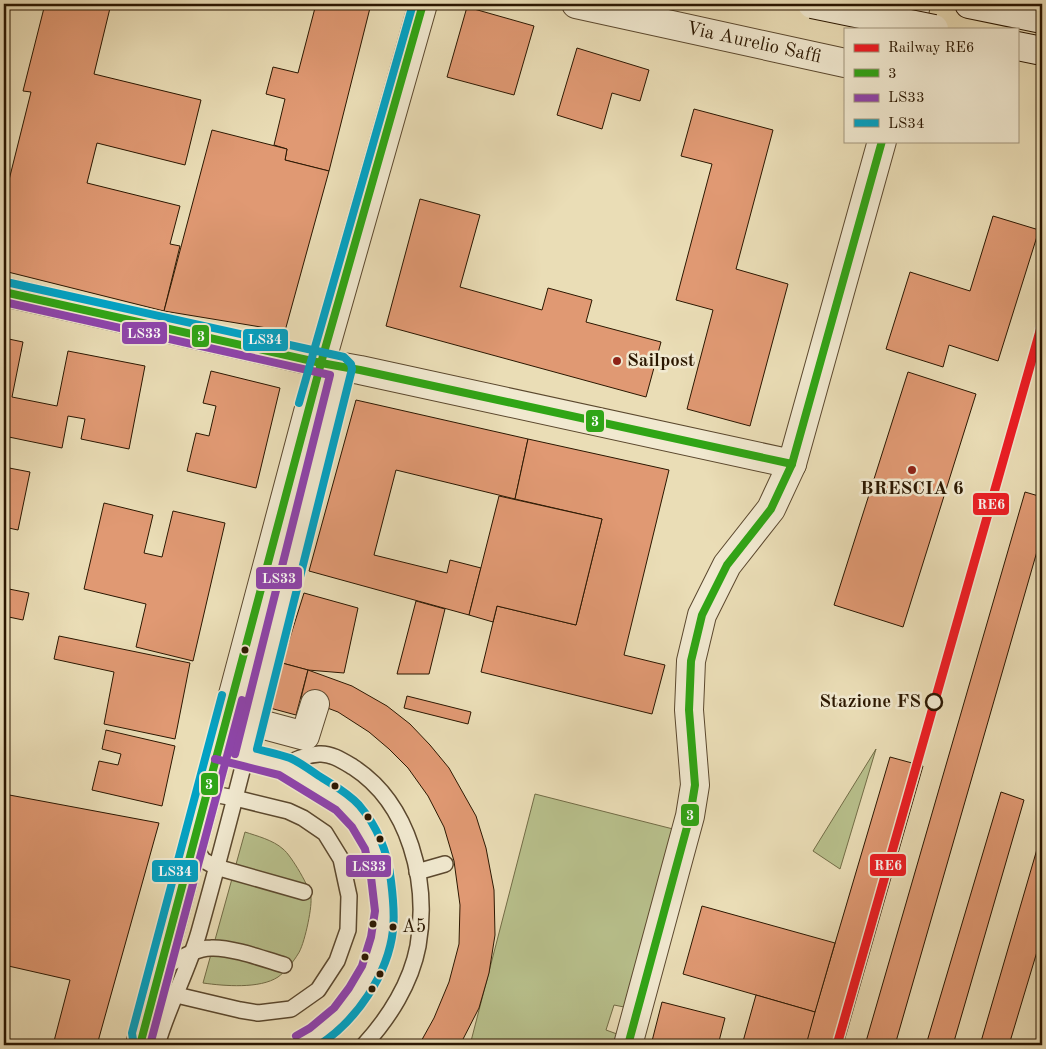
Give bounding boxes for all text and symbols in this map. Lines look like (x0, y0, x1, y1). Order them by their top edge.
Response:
street label: Via Aurelio Saffi (685, 19, 823, 67)
legend (844, 28, 1018, 142)
text: Railway RE6 (888, 41, 975, 56)
text: 3 (888, 67, 897, 82)
text: LS33 (888, 91, 925, 106)
text: LS34 (888, 117, 925, 132)
line badge: LS33 (121, 321, 168, 345)
line badge: 3 (191, 324, 210, 348)
text: LS33 (127, 327, 161, 341)
line badge: LS34 (242, 328, 289, 352)
text: 3 (197, 330, 205, 344)
text: LS34 (248, 333, 282, 347)
place label: Sailpost (627, 352, 695, 371)
marker: Sailpost (611, 355, 623, 367)
line badge: 3 (585, 409, 605, 433)
text: 3 (591, 415, 599, 429)
marker: BRESCIA 6 (906, 464, 918, 476)
place label: BRESCIA 6 (860, 480, 964, 499)
line badge: RE6 (972, 492, 1010, 516)
text: RE6 (977, 498, 1005, 512)
line badge: LS33 (255, 566, 303, 590)
text: LS33 (262, 572, 296, 586)
unlabelled marker (240, 645, 250, 655)
place label: Stazione FS (819, 693, 921, 712)
marker: Stazione FS (925, 693, 943, 711)
line badge: 3 (200, 772, 219, 796)
text: 3 (205, 778, 213, 792)
unlabelled marker (330, 781, 340, 791)
line badge: 3 (680, 803, 700, 827)
text: 3 (686, 809, 694, 823)
unlabelled marker (363, 812, 373, 822)
unlabelled marker (375, 834, 385, 844)
line badge: RE6 (869, 853, 907, 877)
line badge: LS33 (345, 854, 392, 878)
line badge: LS34 (151, 859, 199, 883)
text: RE6 (874, 859, 902, 873)
text: LS33 (352, 860, 386, 874)
text: LS34 (158, 865, 192, 879)
place label: A5 (402, 918, 426, 936)
unlabelled marker (368, 919, 378, 929)
marker: A5 (388, 922, 398, 932)
unlabelled marker (360, 952, 370, 962)
unlabelled marker (375, 969, 385, 979)
unlabelled marker (367, 984, 377, 994)

